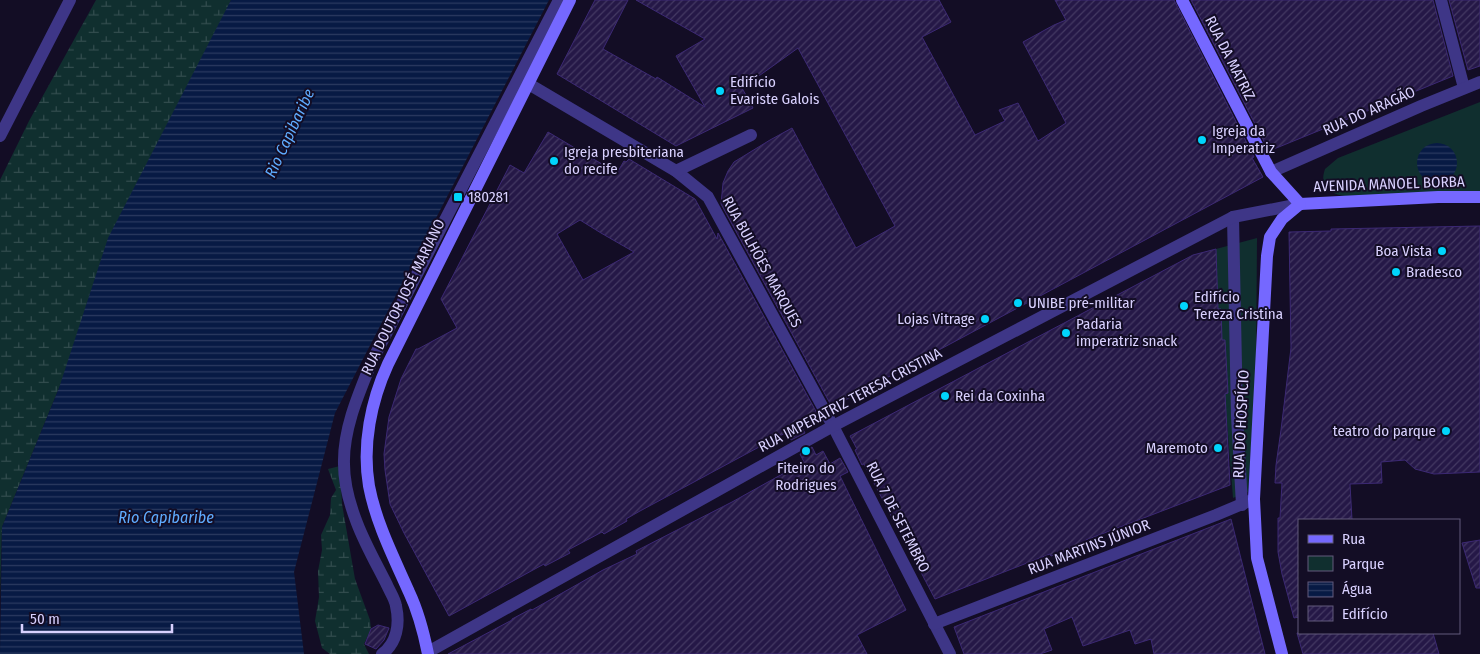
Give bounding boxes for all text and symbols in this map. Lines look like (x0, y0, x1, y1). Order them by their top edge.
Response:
street label: RUA DA MATRIZ (1201, 13, 1259, 103)
place label: Edifício Evariste Galois (730, 73, 819, 108)
street label: RUA DO ARAGÃO (1320, 83, 1418, 139)
water label: Rio Capibaribe (261, 85, 318, 181)
marker: Edifício Evariste Galois (714, 85, 726, 97)
place label: Igreja da Imperatriz (1212, 122, 1275, 157)
marker: Igreja da Imperatriz (1196, 134, 1208, 146)
place label: Igreja presbiteriana do recife (564, 143, 684, 178)
marker: Igreja presbiteriana do recife (548, 155, 560, 167)
street label: AVENIDA MANOEL BORBA (1313, 172, 1465, 196)
place label: 180281 (468, 188, 509, 206)
marker: 180281 (452, 191, 464, 203)
street label: RUA BULHÕES MARQUES (718, 193, 806, 331)
street label: RUA DOUTOR JOSÉ MARIANO (357, 216, 449, 378)
place label: Boa Vista (1375, 242, 1432, 260)
marker: Boa Vista (1436, 245, 1448, 257)
place label: Bradesco (1406, 263, 1462, 281)
marker: Bradesco (1390, 266, 1402, 278)
place label: Edifício Tereza Cristina (1194, 288, 1283, 323)
place label: UNIBE pré-militar (1028, 294, 1136, 312)
marker: UNIBE pré-militar (1012, 297, 1024, 309)
marker: Edifício Tereza Cristina (1178, 300, 1190, 312)
place label: Lojas Vitrage (897, 310, 975, 328)
marker: Lojas Vitrage (979, 313, 991, 325)
place label: Padaria imperatriz snack (1076, 315, 1177, 350)
marker: Padaria imperatriz snack (1060, 327, 1072, 339)
street label: RUA IMPERATRIZ TERESA CRISTINA (755, 344, 945, 456)
street label: RUA DO HOSPÍCIO (1229, 369, 1253, 479)
place label: Rei da Coxinha (955, 387, 1045, 405)
marker: Rei da Coxinha (939, 390, 951, 402)
place label: teatro do parque (1333, 422, 1436, 440)
marker: teatro do parque (1440, 425, 1452, 437)
place label: Maremoto (1146, 439, 1208, 457)
marker: Maremoto (1212, 442, 1224, 454)
marker: Fiteiro do Rodrigues (800, 445, 812, 457)
place label: Fiteiro do Rodrigues (775, 459, 837, 494)
street label: RUA 7 DE SETEMBRO (862, 459, 934, 575)
water label: Rio Capibaribe (118, 508, 214, 527)
street label: RUA MARTINS JÚNIOR (1026, 515, 1152, 579)
legend (1298, 519, 1460, 634)
text: Rua (1342, 530, 1365, 548)
text: Parque (1342, 555, 1385, 573)
text: Água (1342, 580, 1372, 598)
scale bar (22, 602, 172, 634)
text: Edifício (1342, 605, 1388, 623)
text: 50 m (30, 610, 60, 628)

